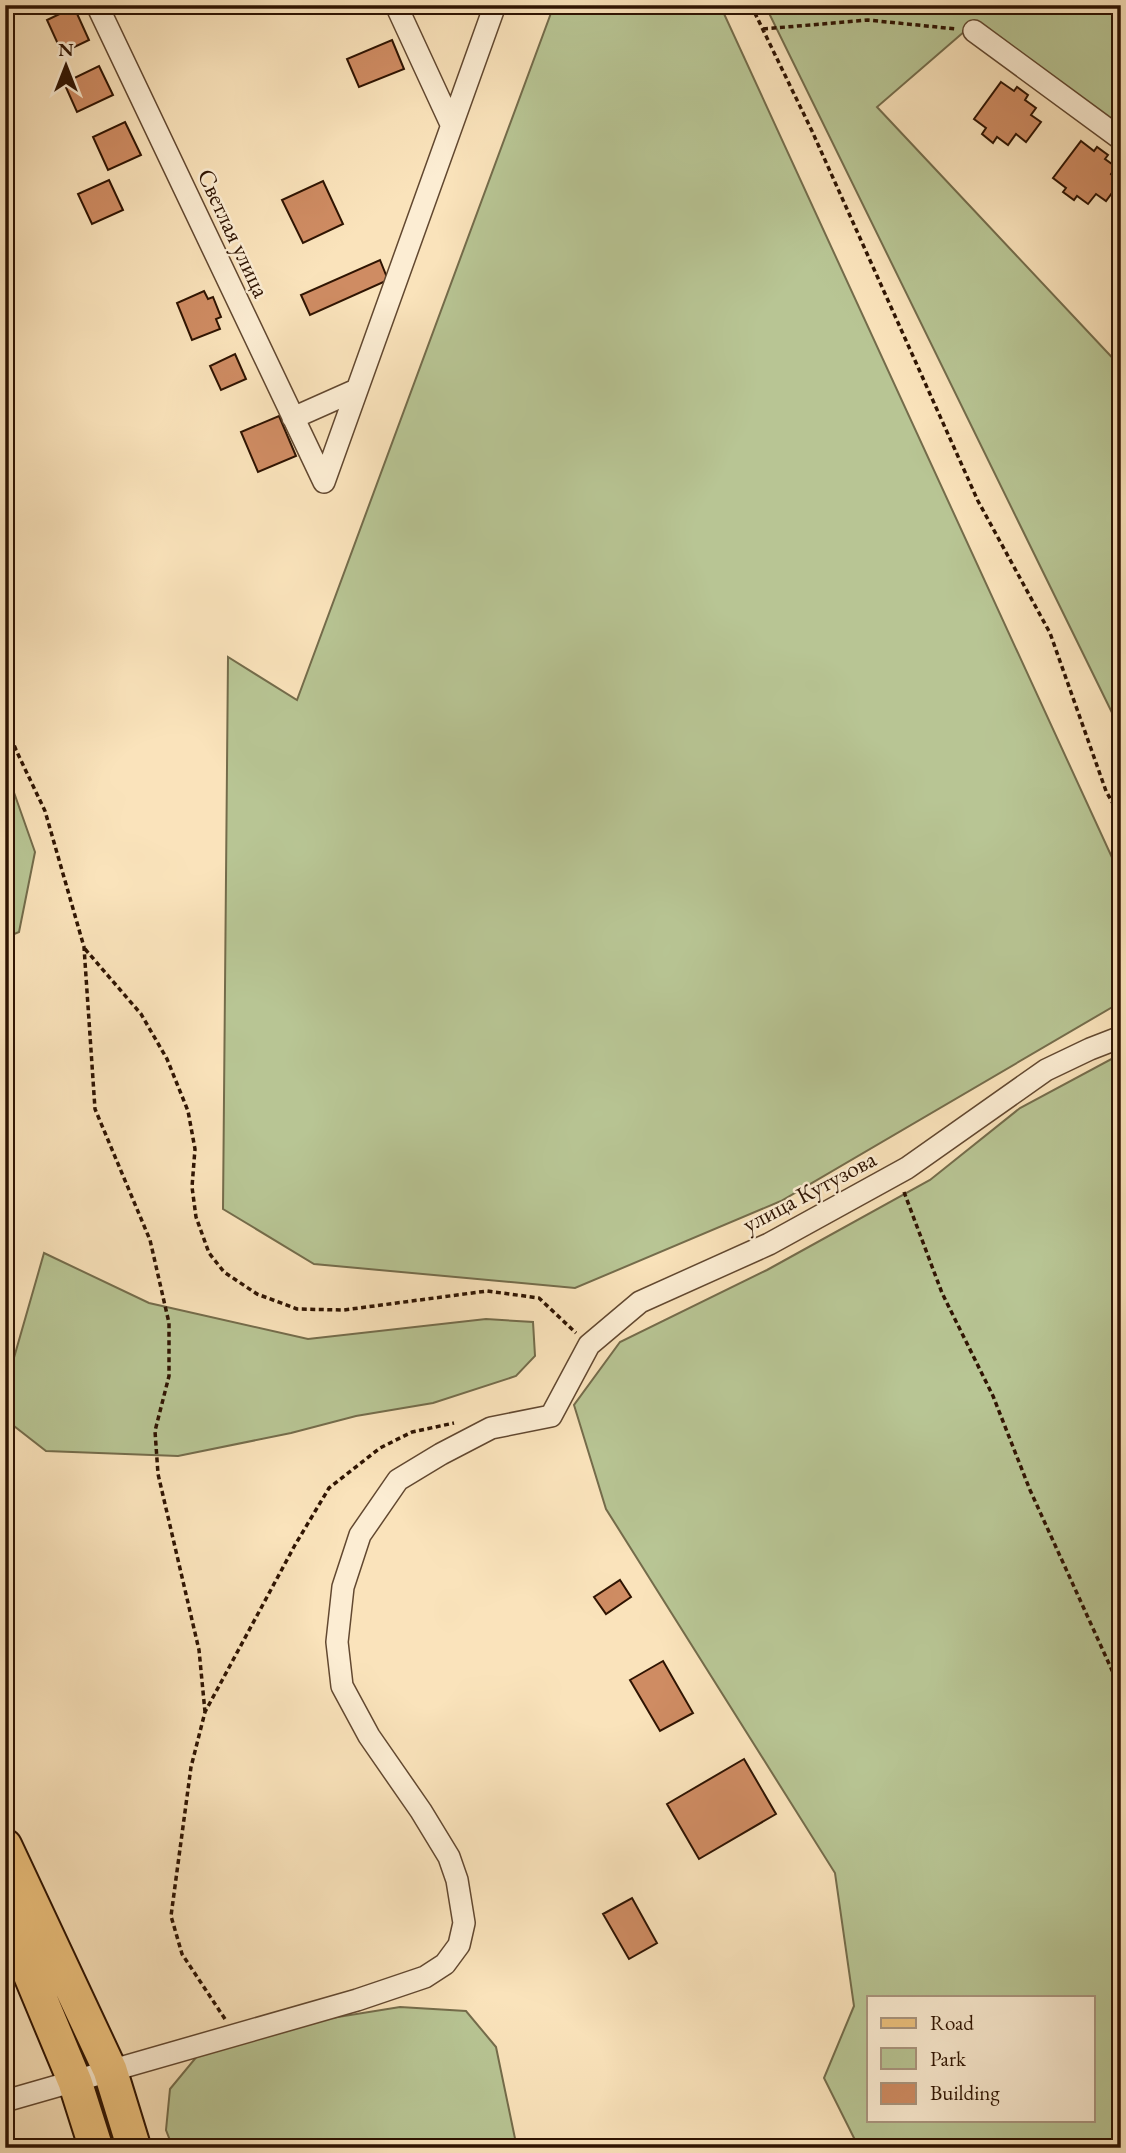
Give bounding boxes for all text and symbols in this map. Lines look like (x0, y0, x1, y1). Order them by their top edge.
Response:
north arrow (32, 32, 102, 102)
text: N (58, 37, 74, 62)
street label: Светлая улица (191, 164, 277, 303)
street label: улица Кутузова (737, 1143, 882, 1239)
legend (867, 1996, 1094, 2122)
text: Road (930, 2009, 974, 2036)
text: Park (930, 2045, 967, 2072)
text: Building (930, 2079, 1000, 2106)

